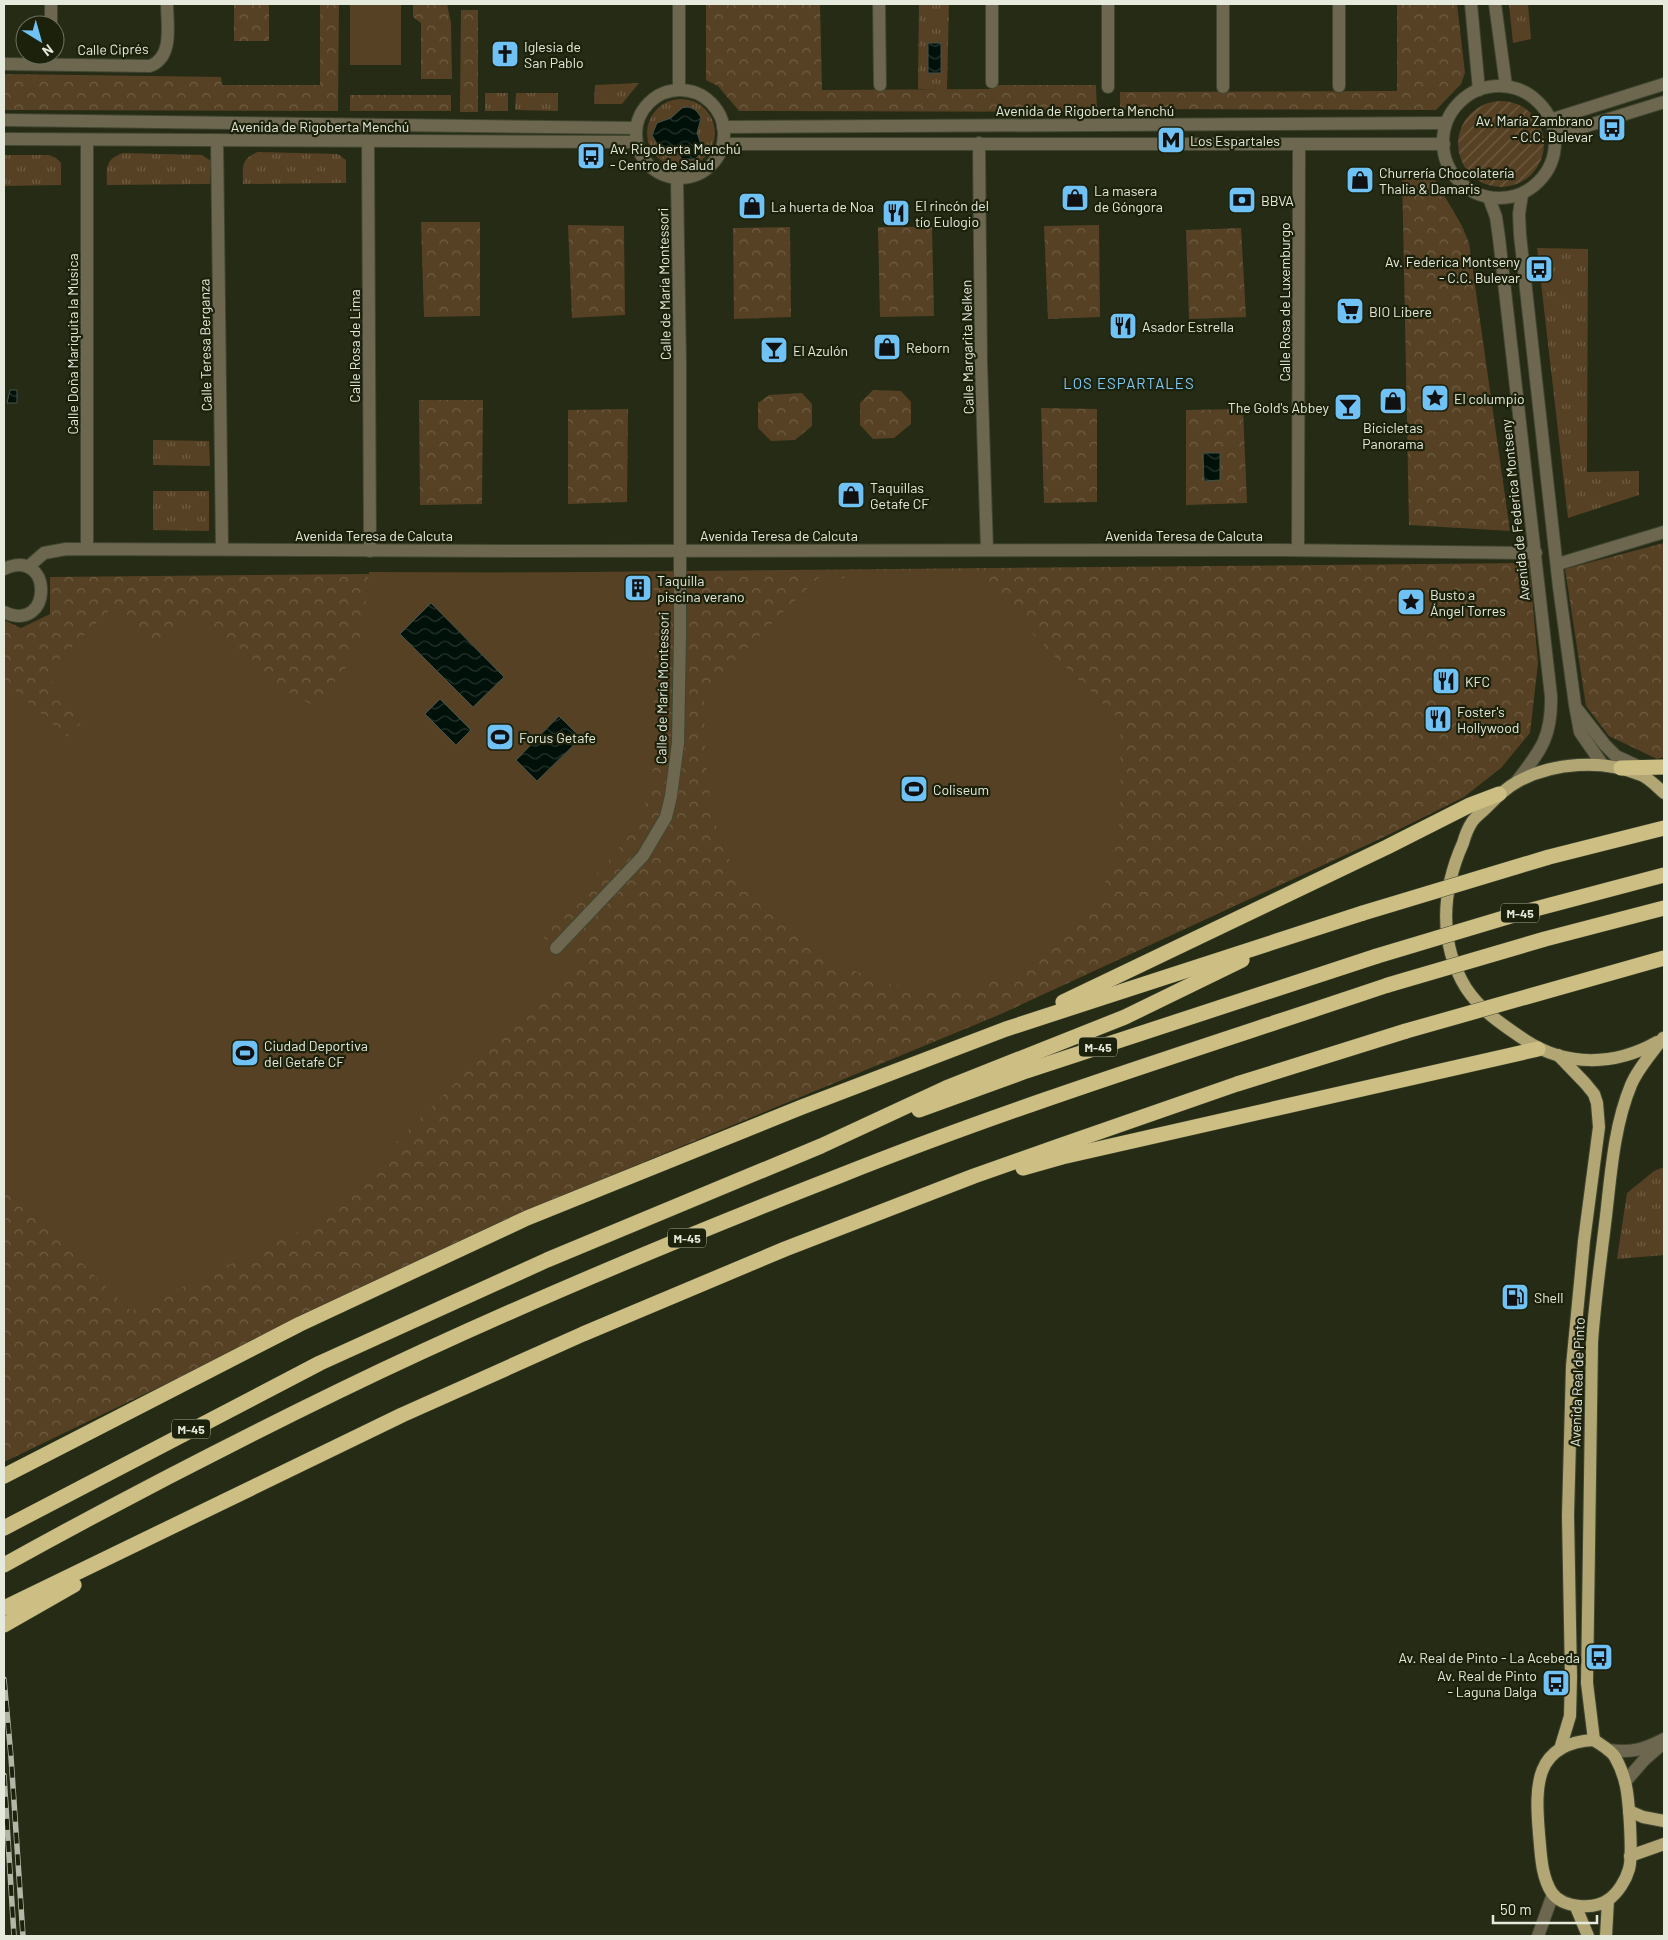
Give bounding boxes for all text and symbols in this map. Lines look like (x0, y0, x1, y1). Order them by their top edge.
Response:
north arrow (15, 15, 65, 65)
place label: Iglesia de San Pablo (524, 38, 584, 71)
church icon: Iglesia de San Pablo (490, 39, 520, 69)
street label: Calle Ciprés (77, 40, 149, 58)
text: N (39, 41, 57, 60)
street label: Avenida de Rigoberta Menchú (996, 102, 1174, 119)
place label: Av. María Zambrano - C.C. Bulevar (1476, 112, 1593, 145)
bus stop icon: Av. María Zambrano - C.C. Bulevar (1597, 113, 1627, 143)
street label: Avenida de Rigoberta Menchú (231, 118, 409, 135)
metro station icon: Los Espartales (1156, 125, 1186, 155)
place label: Los Espartales (1190, 132, 1280, 149)
place label: Av. Rigoberta Menchú - Centro de Salud (610, 140, 741, 173)
bus stop icon: Av. Rigoberta Menchú - Centro de Salud (576, 141, 606, 171)
place label: Churrería Chocolatería Thalia & Damaris (1379, 164, 1514, 197)
shop icon: Churrería Chocolatería Thalia & Damaris (1345, 165, 1375, 195)
place label: La masera de Góngora (1094, 182, 1163, 215)
shop icon: La masera de Góngora (1060, 183, 1090, 213)
bank icon: BBVA (1227, 185, 1257, 215)
shop icon: La huerta de Noa (737, 191, 767, 221)
place label: BBVA (1261, 192, 1294, 209)
place label: El rincón del tío Eulogio (915, 197, 989, 230)
place label: La huerta de Noa (771, 198, 874, 215)
restaurant icon: El rincón del tío Eulogio (881, 198, 911, 228)
street label: Calle de María Montessori (654, 208, 674, 360)
street label: Calle Rosa de Luxemburgo (1276, 222, 1293, 382)
street label: Calle Doña Mariquita la Música (64, 253, 81, 435)
place label: Av. Federica Montseny - C.C. Bulevar (1385, 253, 1521, 286)
bus stop icon: Av. Federica Montseny - C.C. Bulevar (1524, 254, 1554, 284)
street label: Calle Teresa Berganza (195, 279, 215, 411)
street label: Calle Margarita Nelken (957, 280, 977, 414)
street label: Calle Rosa de Lima (346, 289, 363, 403)
supermarket icon: BIO Libere (1335, 296, 1365, 326)
place label: BIO Libere (1369, 303, 1432, 320)
restaurant icon: Asador Estrella (1108, 311, 1138, 341)
place label: Asador Estrella (1142, 318, 1234, 335)
shop icon: Reborn (872, 332, 902, 362)
bar icon: El Azulón (759, 335, 789, 365)
place label: Reborn (906, 339, 950, 356)
place label: El Azulón (793, 342, 848, 359)
district label: LOS ESPARTALES (1063, 374, 1195, 392)
place icon: El columpio (1420, 383, 1450, 413)
shop icon: Bicicletas Panorama (1378, 386, 1408, 416)
place label: El columpio (1454, 390, 1525, 407)
bar icon: The Gold's Abbey (1333, 392, 1363, 422)
place label: The Gold's Abbey (1228, 399, 1330, 416)
street label: Avenida de Federica Montseny (1497, 418, 1533, 602)
place label: Bicicletas Panorama (1362, 419, 1424, 452)
place label: Taquillas Getafe CF (870, 479, 929, 512)
shop icon: Taquillas Getafe CF (836, 480, 866, 510)
street label: Avenida Teresa de Calcuta (295, 527, 453, 544)
street label: Avenida Teresa de Calcuta (700, 527, 858, 544)
street label: Avenida Teresa de Calcuta (1105, 527, 1263, 544)
place label: Taquilla piscina verano (657, 572, 745, 605)
building icon: Taquilla piscina verano (623, 573, 653, 603)
place label: Busto a Ángel Torres (1430, 586, 1506, 619)
place icon: Busto a Ángel Torres (1396, 587, 1426, 617)
street label: Calle de María Montessori (652, 612, 672, 764)
restaurant icon: KFC (1431, 666, 1461, 696)
place label: KFC (1465, 673, 1490, 690)
place label: Foster's Hollywood (1457, 703, 1519, 736)
restaurant icon: Foster's Hollywood (1423, 704, 1453, 734)
sports icon: Forus Getafe (485, 722, 515, 752)
place label: Forus Getafe (519, 729, 596, 746)
sports icon: Coliseum (899, 774, 929, 804)
place label: Coliseum (933, 781, 989, 798)
road number: M-45 (1501, 904, 1539, 922)
place label: Ciudad Deportiva del Getafe CF (264, 1037, 368, 1070)
sports icon: Ciudad Deportiva del Getafe CF (230, 1038, 260, 1068)
road number: M-45 (1079, 1038, 1117, 1056)
road number: M-45 (668, 1228, 706, 1248)
fuel station icon: Shell (1500, 1282, 1530, 1312)
place label: Shell (1534, 1289, 1564, 1306)
street label: Avenida Real de Pinto (1566, 1317, 1588, 1447)
road number: M-45 (172, 1420, 210, 1438)
bus stop icon: Av. Real de Pinto - La Acebeda (1584, 1642, 1614, 1672)
place label: Av. Real de Pinto - La Acebeda (1398, 1649, 1580, 1666)
place label: Av. Real de Pinto - Laguna Dalga (1437, 1667, 1537, 1700)
bus stop icon: Av. Real de Pinto - Laguna Dalga (1541, 1668, 1571, 1698)
scale bar (1493, 1892, 1597, 1924)
text: 50 m (1500, 1900, 1532, 1918)

